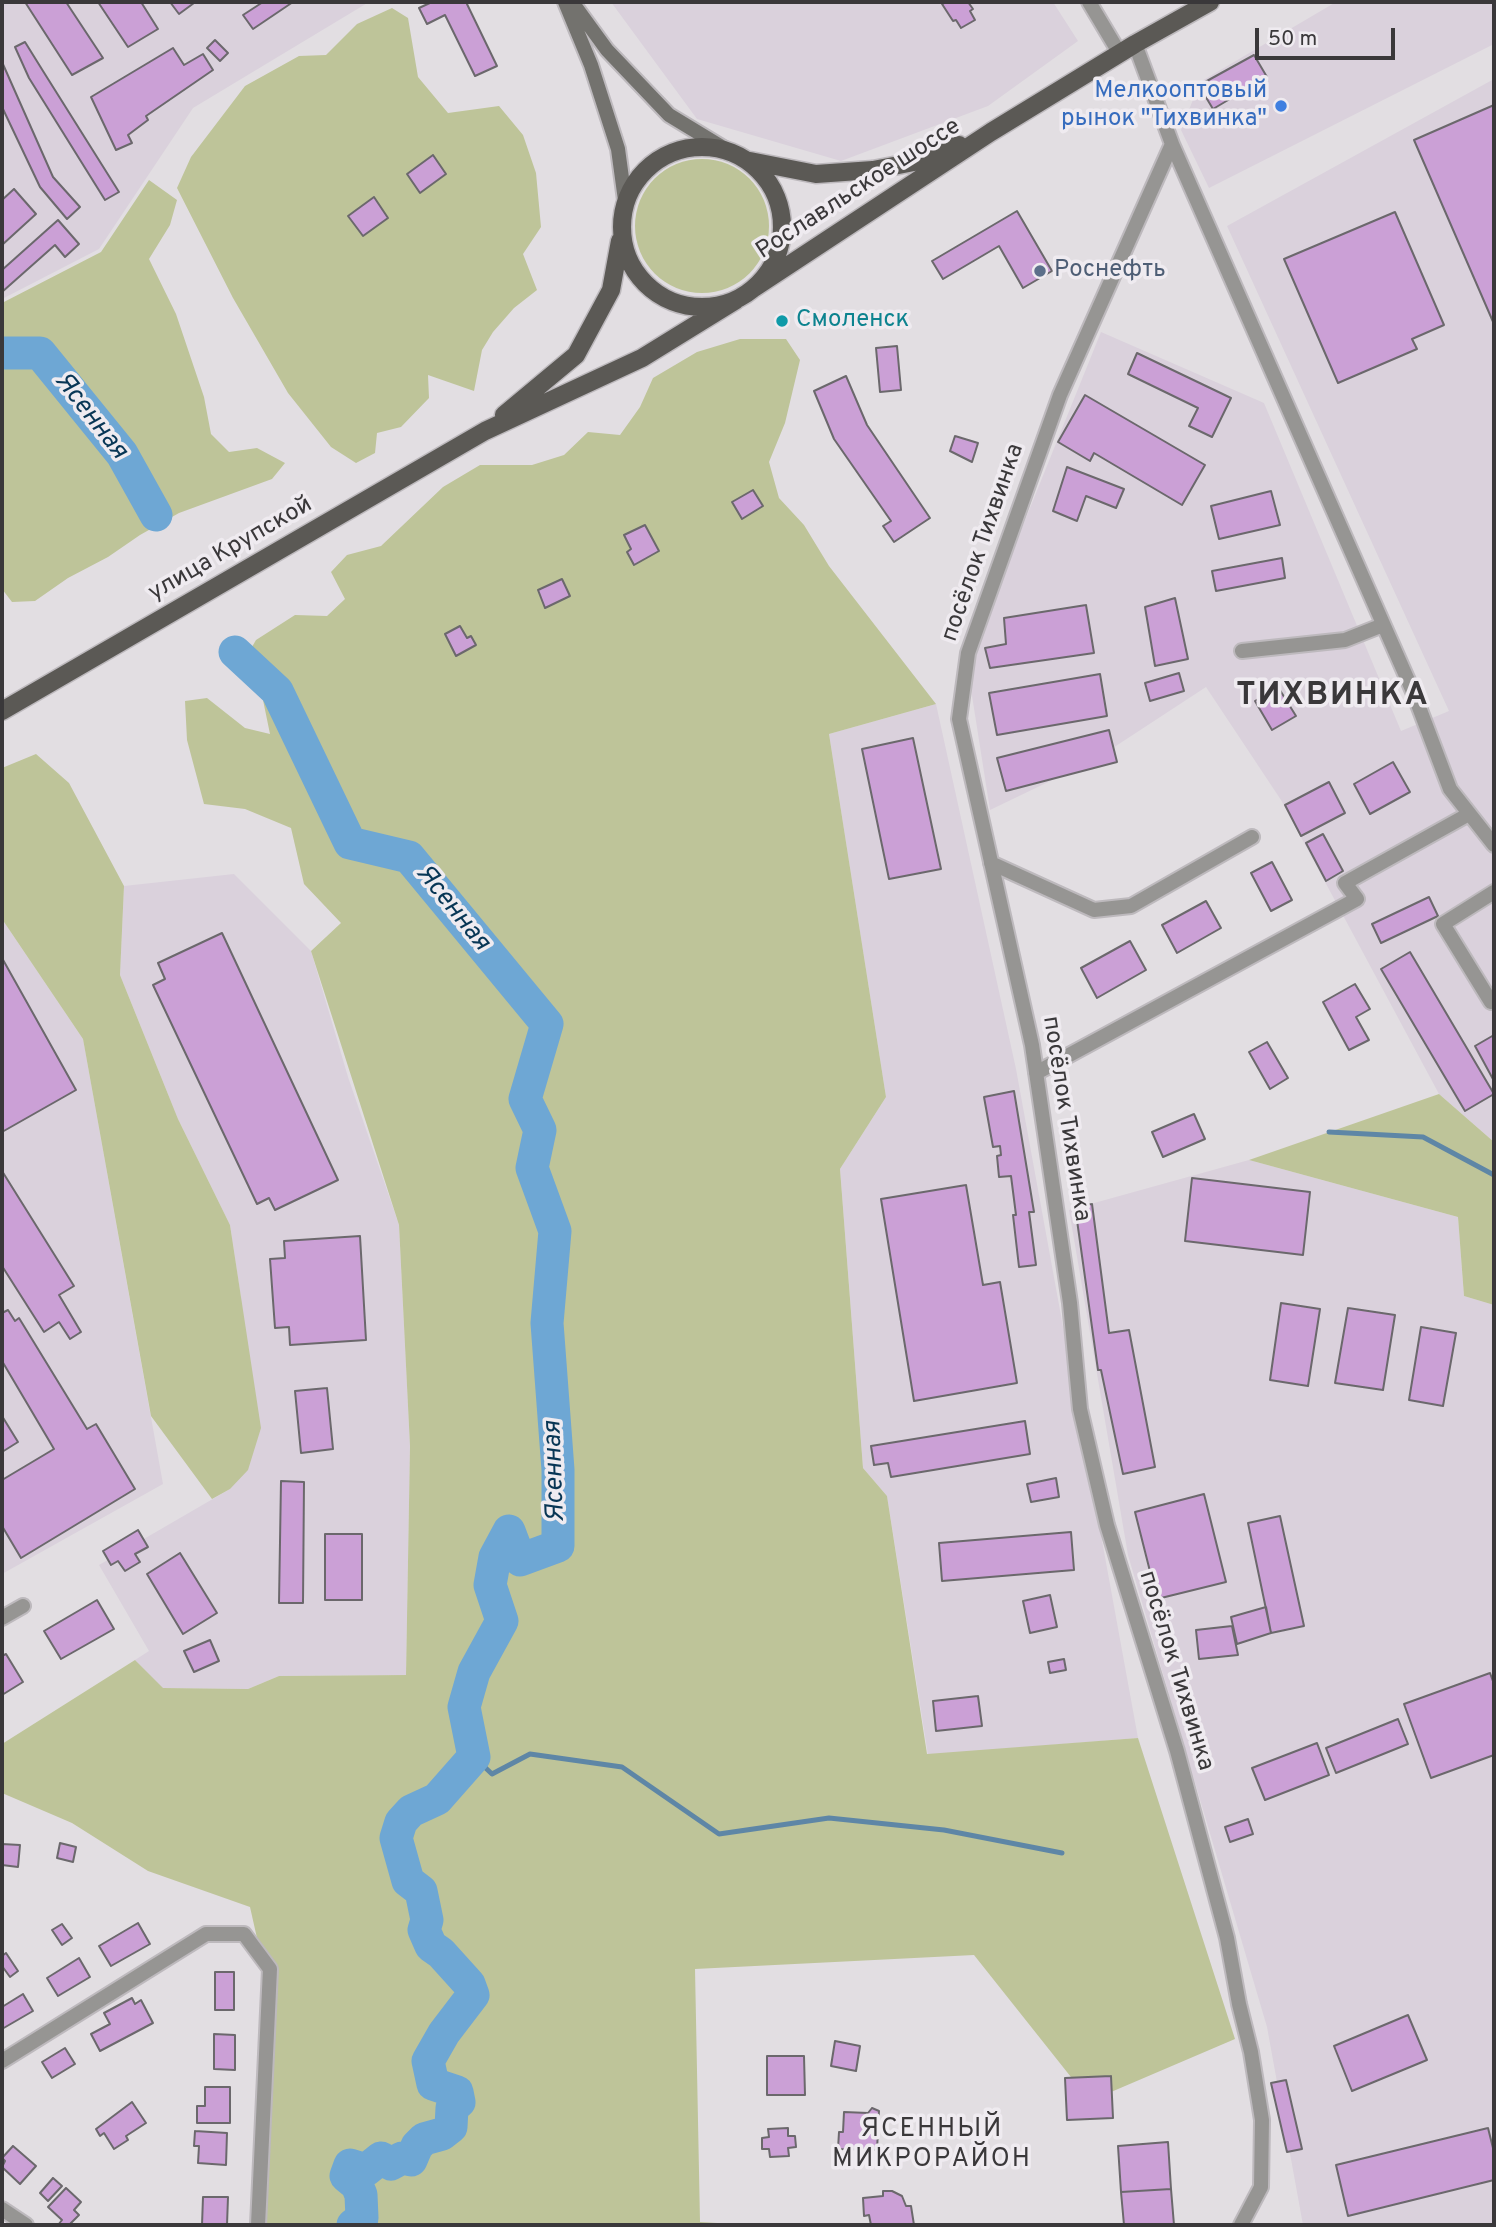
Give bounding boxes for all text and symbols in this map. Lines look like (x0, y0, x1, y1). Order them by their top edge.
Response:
scale bar (1258, 14, 1398, 58)
text: 50 m (1268, 26, 1317, 53)
place label: Мелкооптовый рынок "Тихвинка" (1061, 78, 1267, 134)
marker: Мелкооптовый рынок "Тихвинка" (1273, 98, 1289, 114)
street label: Рославльское шоссе (751, 113, 967, 267)
place label: Роснефть (1054, 257, 1166, 285)
marker: Роснефть (1032, 263, 1048, 279)
place label: Смоленск (796, 307, 909, 335)
marker: Смоленск (774, 313, 790, 329)
water label: Ясенная (47, 368, 133, 466)
street label: посёлок Тихвинка (937, 440, 1031, 646)
street label: улица Крупской (144, 491, 318, 609)
district label: ТИХВИНКА (1237, 679, 1429, 717)
water label: Ясенная (408, 860, 496, 958)
street label: посёлок Тихвинка (1035, 1014, 1095, 1224)
water label: Ясенная (539, 1420, 573, 1522)
street label: посёлок Тихвинка (1131, 1568, 1219, 1774)
district label: ЯСЕННЫЙ МИКРОРАЙОН (833, 2115, 1031, 2176)

